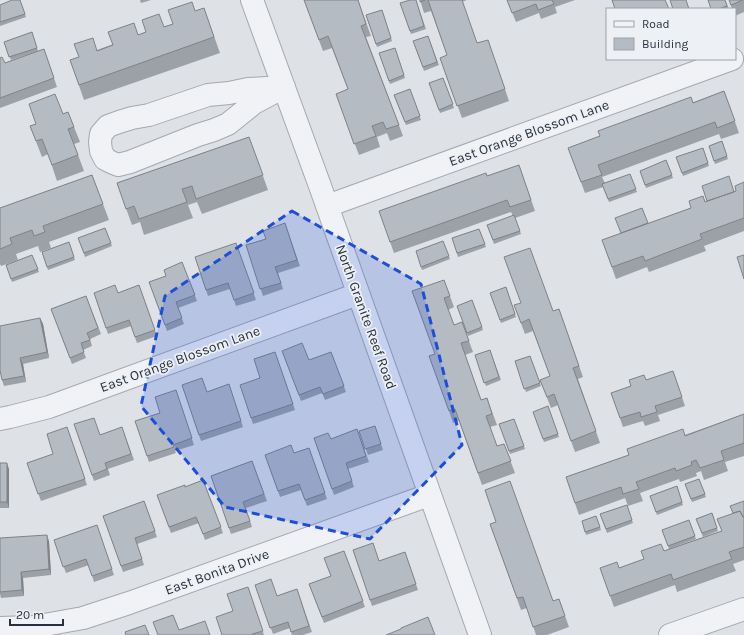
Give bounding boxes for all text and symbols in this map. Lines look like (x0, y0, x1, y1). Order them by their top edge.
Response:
legend (606, 8, 736, 60)
text: Road (642, 17, 670, 31)
text: Building (642, 37, 689, 51)
street label: East Orange Blossom Lane (447, 96, 611, 170)
street label: North Granite Reef Road (332, 242, 400, 392)
street label: East Orange Blossom Lane (98, 322, 262, 396)
street label: East Bonita Drive (163, 545, 271, 599)
scale bar (10, 601, 63, 627)
text: 20 m (16, 608, 44, 622)

